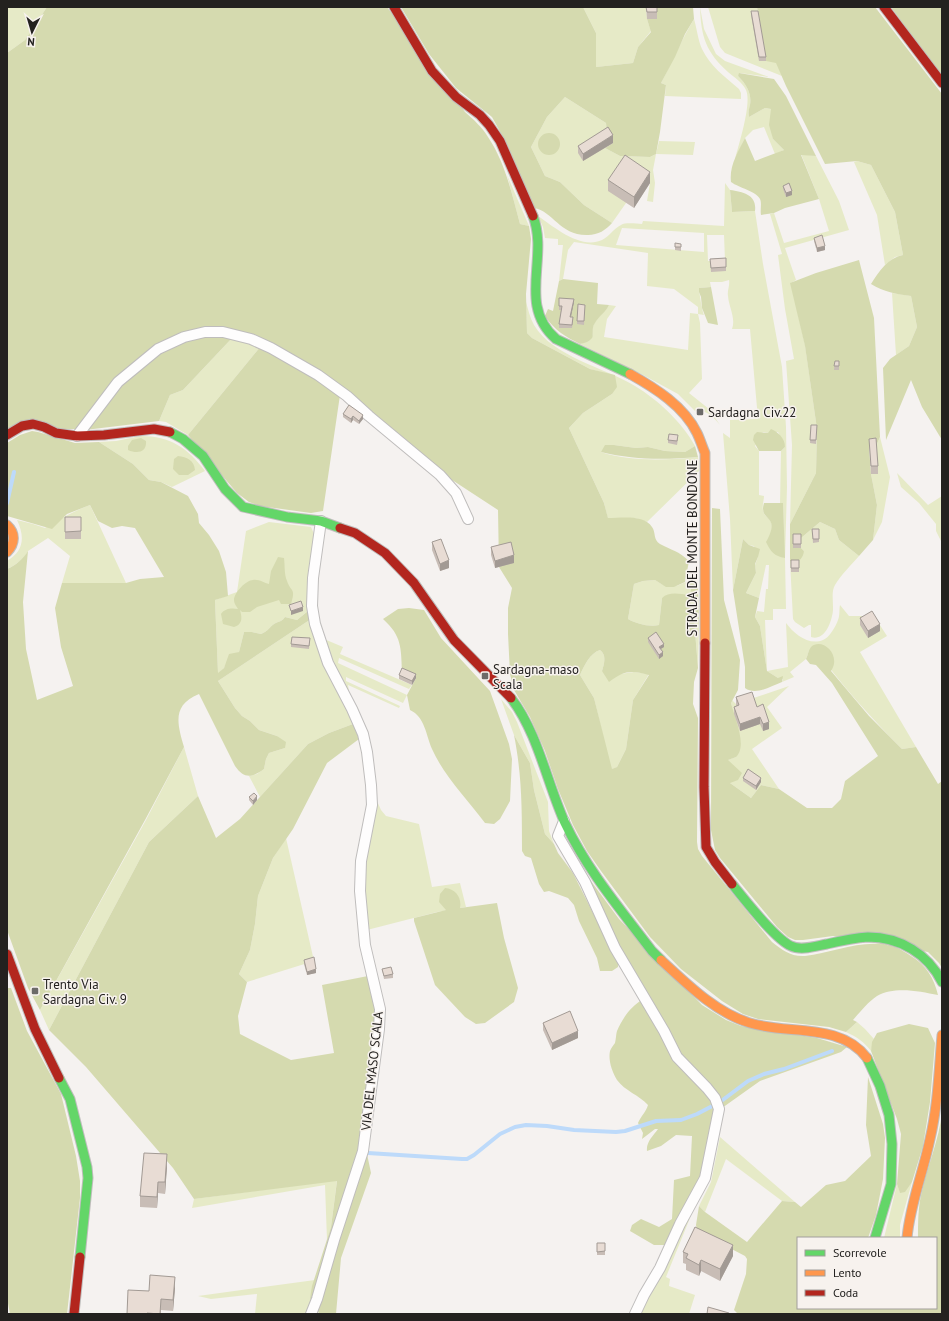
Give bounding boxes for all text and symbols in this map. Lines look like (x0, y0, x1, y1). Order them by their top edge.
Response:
north arrow (12, 12, 52, 52)
text: N (27, 35, 35, 49)
place label: Sardagna Civ.22 (708, 404, 796, 421)
marker: Sardagna Civ.22 (695, 407, 705, 417)
street label: STRADA DEL MONTE BONDONE (684, 460, 701, 636)
place label: Sardagna-maso Scala (493, 661, 579, 693)
marker: Sardagna-maso Scala (480, 671, 490, 681)
place label: Trento Via Sardagna Civ. 9 (43, 976, 127, 1008)
marker: Trento Via Sardagna Civ. 9 (30, 986, 40, 996)
street label: VIA DEL MASO SCALA (357, 1010, 387, 1133)
legend (797, 1237, 937, 1309)
text: Scorrevole (833, 1245, 887, 1260)
text: Lento (833, 1265, 862, 1280)
text: Coda (833, 1285, 858, 1300)

